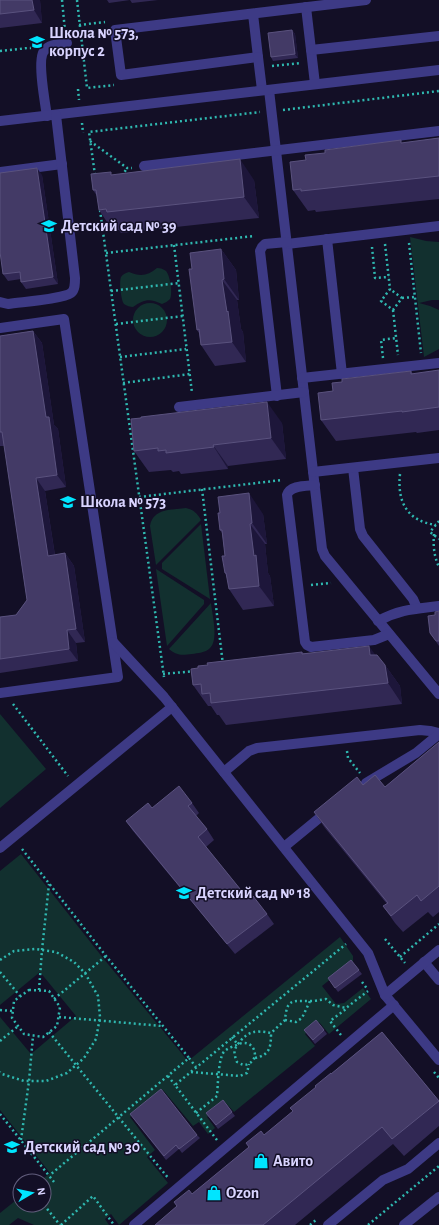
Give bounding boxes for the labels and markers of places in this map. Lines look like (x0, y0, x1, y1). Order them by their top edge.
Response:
place label: Школа № 573, корпус 2 (49, 25, 139, 60)
school or university icon: Школа № 573, корпус 2 (28, 33, 46, 51)
school or university icon: Детский сад № 39 (40, 217, 58, 235)
place label: Детский сад № 39 (61, 218, 177, 234)
school or university icon: Школа № 573 (59, 493, 77, 511)
place label: Школа № 573 (80, 494, 166, 510)
school or university icon: Детский сад № 18 (175, 884, 193, 902)
place label: Детский сад № 18 (196, 885, 311, 901)
school or university icon: Детский сад № 30 (3, 1138, 21, 1156)
place label: Детский сад № 30 (24, 1139, 140, 1155)
shop icon: Авито (252, 1152, 270, 1170)
place label: Авито (273, 1153, 313, 1169)
shop icon: Ozon (205, 1184, 223, 1202)
place label: Ozon (226, 1185, 259, 1201)

